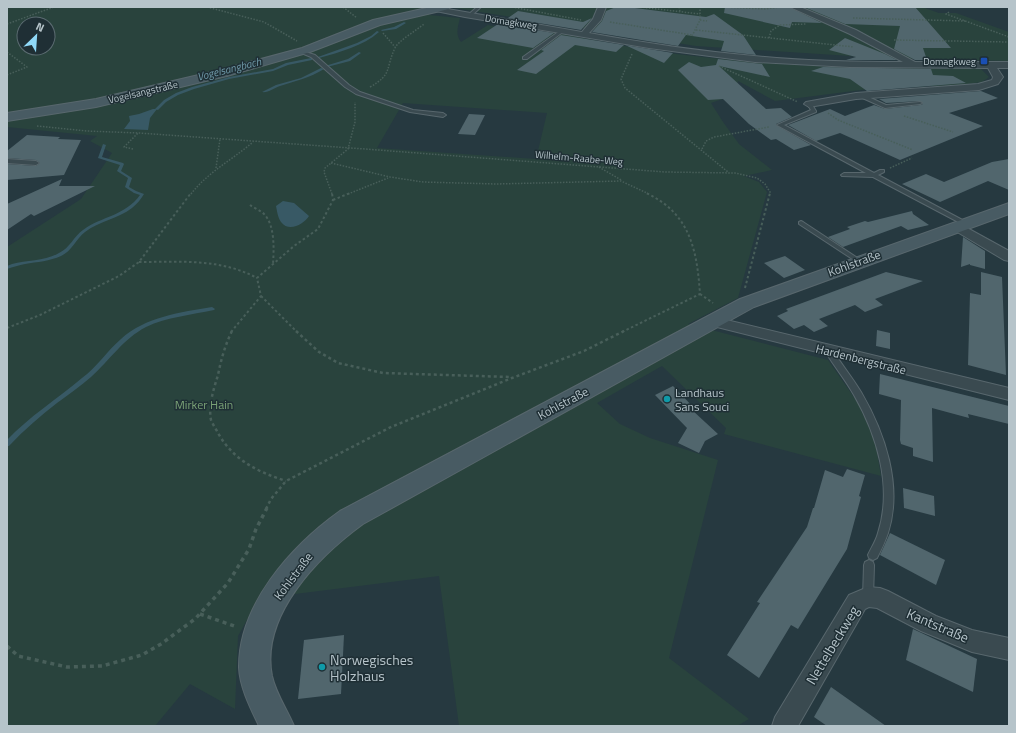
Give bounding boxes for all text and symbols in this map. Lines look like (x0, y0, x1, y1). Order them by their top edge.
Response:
street label: Domagkweg (484, 10, 538, 34)
north arrow (16, 16, 56, 56)
text: N (33, 18, 47, 36)
water label: Vogelsangbach (195, 53, 263, 85)
place label: Domagkweg (923, 54, 976, 69)
marker: Domagkweg (979, 56, 989, 66)
street label: Vogelsangstraße (107, 77, 179, 107)
street label: Wilhelm-Raabe-Weg (534, 147, 624, 169)
street label: Kohlstraße (825, 245, 883, 281)
street label: Hardenbergstraße (814, 339, 908, 379)
street label: Kohlstraße (534, 382, 592, 424)
place label: Landhaus Sans Souci (675, 383, 729, 416)
marker: Landhaus Sans Souci (662, 394, 672, 404)
park label: Mirker Hain (175, 395, 233, 414)
street label: Kohlstraße (269, 548, 317, 604)
street label: Nettelbeckweg (800, 602, 864, 688)
street label: Kantstraße (904, 602, 972, 648)
place label: Norwegisches Holzhaus (330, 649, 413, 686)
marker: Norwegisches Holzhaus (317, 662, 327, 672)

